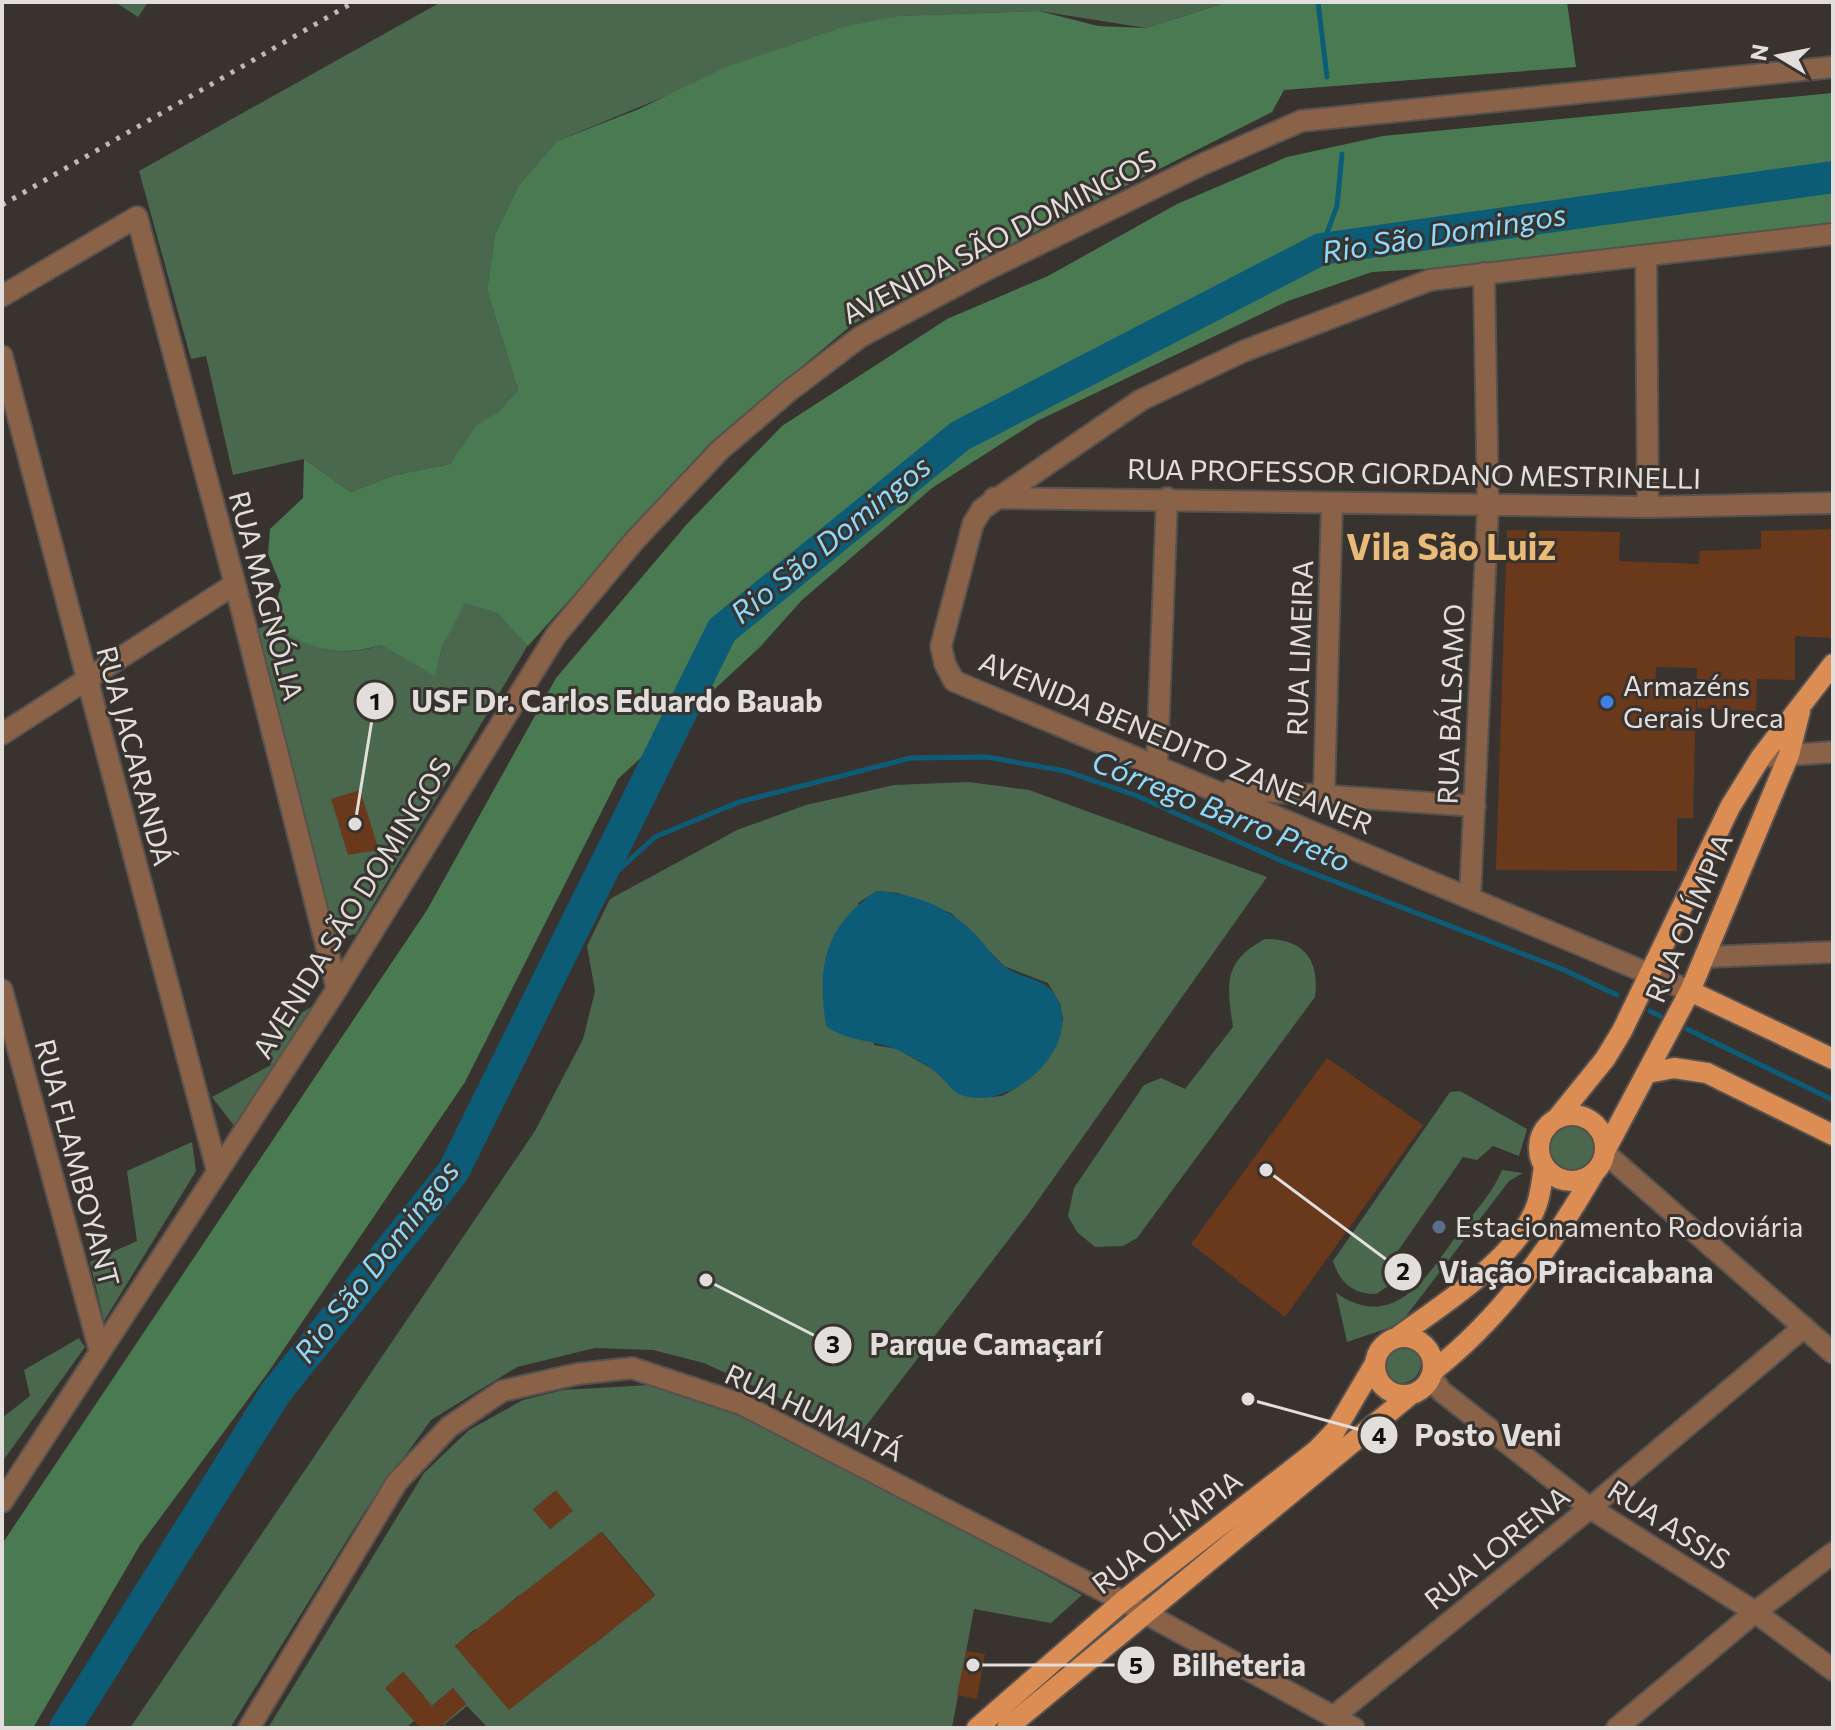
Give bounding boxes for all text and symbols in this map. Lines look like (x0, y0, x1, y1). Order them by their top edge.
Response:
north arrow (1739, 16, 1819, 96)
text: N (1744, 42, 1774, 63)
street label: AVENIDA SÃO DOMINGOS (836, 142, 1161, 330)
water label: Rio São Domingos (1319, 194, 1568, 269)
water label: Rio São Domingos (722, 446, 937, 630)
street label: RUA PROFESSOR GIORDANO MESTRINELLI (1127, 451, 1701, 495)
street label: RUA MAGNÓLIA (223, 487, 311, 704)
district label: Vila São Luiz (1346, 523, 1556, 567)
street label: RUA LIMEIRA (1279, 560, 1319, 736)
street label: RUA BÁLSAMO (1430, 603, 1470, 805)
street label: RUA JACARANDÁ (90, 642, 182, 869)
street label: AVENIDA BENEDITO ZANEANER (974, 644, 1378, 841)
place label: Armazéns Gerais Ureca (1623, 668, 1784, 734)
callout: USF Dr. Carlos Eduardo Bauab (355, 674, 839, 728)
text: USF Dr. Carlos Eduardo Bauab (411, 681, 823, 718)
text: 1 (370, 686, 380, 715)
marker: Armazéns Gerais Ureca (1598, 693, 1616, 711)
water label: Córrego Barro Preto (1087, 741, 1357, 878)
street label: AVENIDA SÃO DOMINGOS (244, 751, 458, 1064)
street label: RUA OLÍMPIA (1637, 828, 1739, 1007)
street label: RUA FLAMBOYANT (29, 1035, 127, 1290)
water label: Rio São Domingos (285, 1152, 466, 1369)
place label: Estacionamento Rodoviária (1455, 1209, 1803, 1243)
marker: Estacionamento Rodoviária (1430, 1218, 1448, 1236)
callout: Viação Piracicabana (1383, 1245, 1730, 1299)
text: Viação Piracicabana (1439, 1252, 1713, 1290)
text: 2 (1396, 1256, 1410, 1285)
callout: Parque Camaçarí (813, 1318, 1118, 1372)
text: Parque Camaçarí (870, 1324, 1104, 1362)
text: 3 (826, 1329, 840, 1358)
street label: RUA HUMAITÁ (720, 1356, 909, 1468)
callout: Posto Veni (1359, 1408, 1578, 1462)
text: Posto Veni (1414, 1415, 1562, 1452)
text: 4 (1372, 1420, 1387, 1449)
street label: RUA OLÍMPIA (1085, 1462, 1248, 1600)
street label: RUA ASSIS (1602, 1472, 1737, 1576)
street label: RUA LORENA (1417, 1478, 1576, 1616)
callout: Bilheteria (1116, 1638, 1322, 1692)
text: Bilheteria (1172, 1645, 1306, 1682)
text: 5 (1129, 1650, 1143, 1679)

